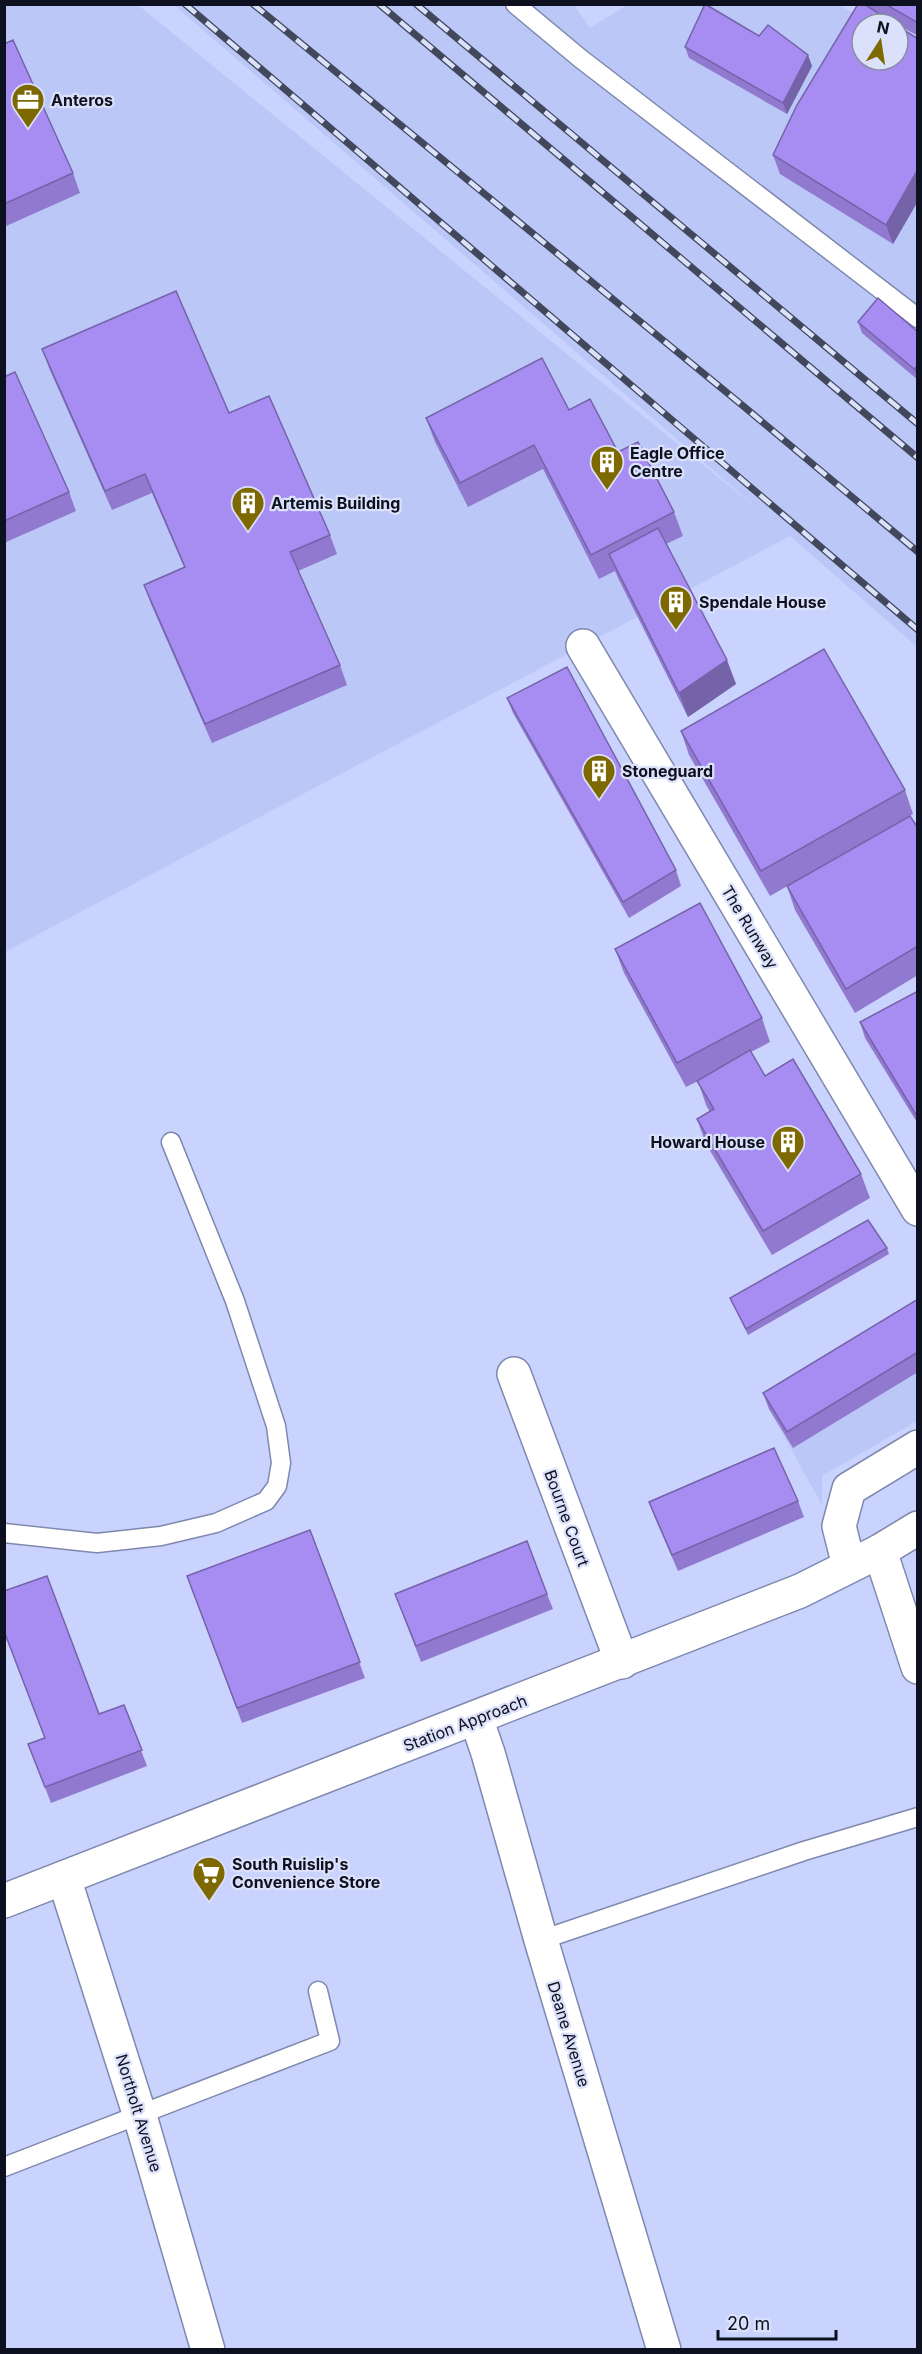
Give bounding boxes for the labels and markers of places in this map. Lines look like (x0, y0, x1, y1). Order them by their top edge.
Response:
office icon: Anteros (10, 82, 46, 129)
place label: Anteros (51, 90, 113, 110)
place label: Eagle Office Centre (630, 443, 725, 481)
building icon: Eagle Office Centre (589, 444, 625, 491)
building icon: Artemis Building (230, 485, 266, 532)
place label: Artemis Building (271, 493, 400, 513)
building icon: Spendale House (658, 584, 694, 631)
place label: Spendale House (699, 592, 826, 612)
building icon: Stoneguard (581, 753, 617, 800)
place label: Stoneguard (622, 761, 713, 781)
building icon: Howard House (770, 1124, 806, 1171)
place label: Howard House (650, 1132, 765, 1152)
place label: South Ruislip's Convenience Store (232, 1854, 380, 1892)
supermarket icon: South Ruislip's Convenience Store (191, 1855, 227, 1902)

